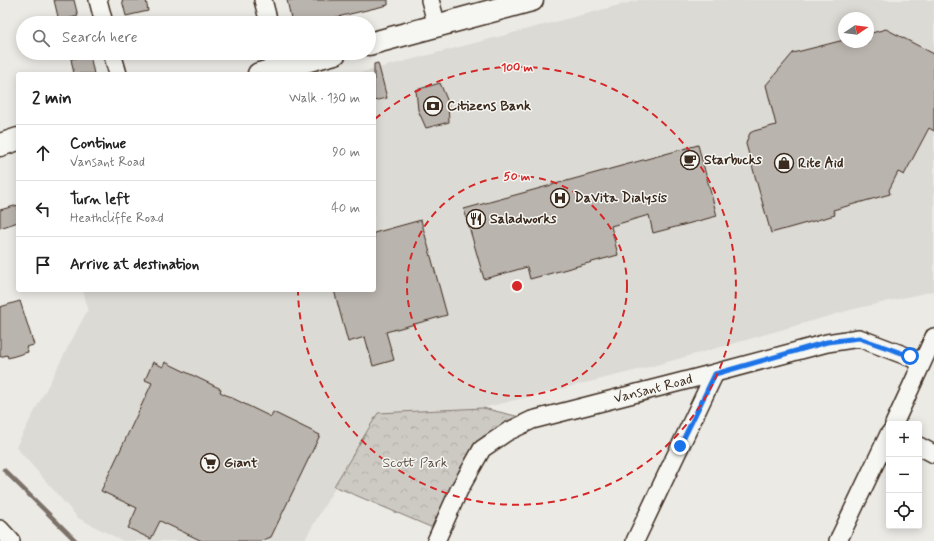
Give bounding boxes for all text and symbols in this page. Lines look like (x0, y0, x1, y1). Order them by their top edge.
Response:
north arrow (838, 12, 874, 48)
search box (16, 16, 376, 60)
icon: search (30, 27, 52, 49)
text: Search here (62, 28, 138, 48)
text: 100 m (501, 60, 534, 76)
text: 2 min (32, 87, 72, 109)
text: Walk · 130 m (289, 90, 360, 107)
bank icon: Citizens Bank (422, 95, 444, 117)
place label: Citizens Bank (447, 97, 531, 115)
text: Continue (70, 134, 126, 154)
icon: ahead (32, 142, 54, 164)
text: 90 m (332, 144, 360, 161)
cafe icon: Starbucks (679, 149, 701, 171)
place label: Starbucks (704, 151, 763, 169)
shop icon: Rite Aid (773, 152, 795, 174)
text: Vansant Road (70, 154, 145, 171)
place label: Rite Aid (798, 154, 843, 172)
text: 50 m (504, 169, 531, 185)
hospital icon: DaVita Dialysis (549, 187, 571, 209)
place label: DaVita Dialysis (574, 189, 668, 207)
text: Turn left (70, 190, 130, 210)
icon: left (32, 198, 54, 220)
text: 40 m (331, 200, 360, 217)
restaurant icon: Saladworks (465, 208, 487, 230)
text: Heathcliffe Road (70, 210, 164, 227)
place label: Saladworks (490, 210, 557, 228)
icon: arrive (32, 254, 54, 276)
text: Arrive at destination (70, 255, 199, 275)
centre of rings (510, 279, 524, 293)
route start (901, 347, 919, 365)
street label: Vansant Road (612, 370, 695, 408)
map controls (886, 421, 922, 529)
button: + (886, 421, 922, 457)
route end (671, 437, 689, 455)
supermarket icon: Giant (199, 452, 221, 474)
place label: Giant (224, 454, 258, 472)
park label: Scott Park (382, 454, 448, 472)
button: − (886, 457, 922, 493)
button: locate (886, 493, 922, 529)

